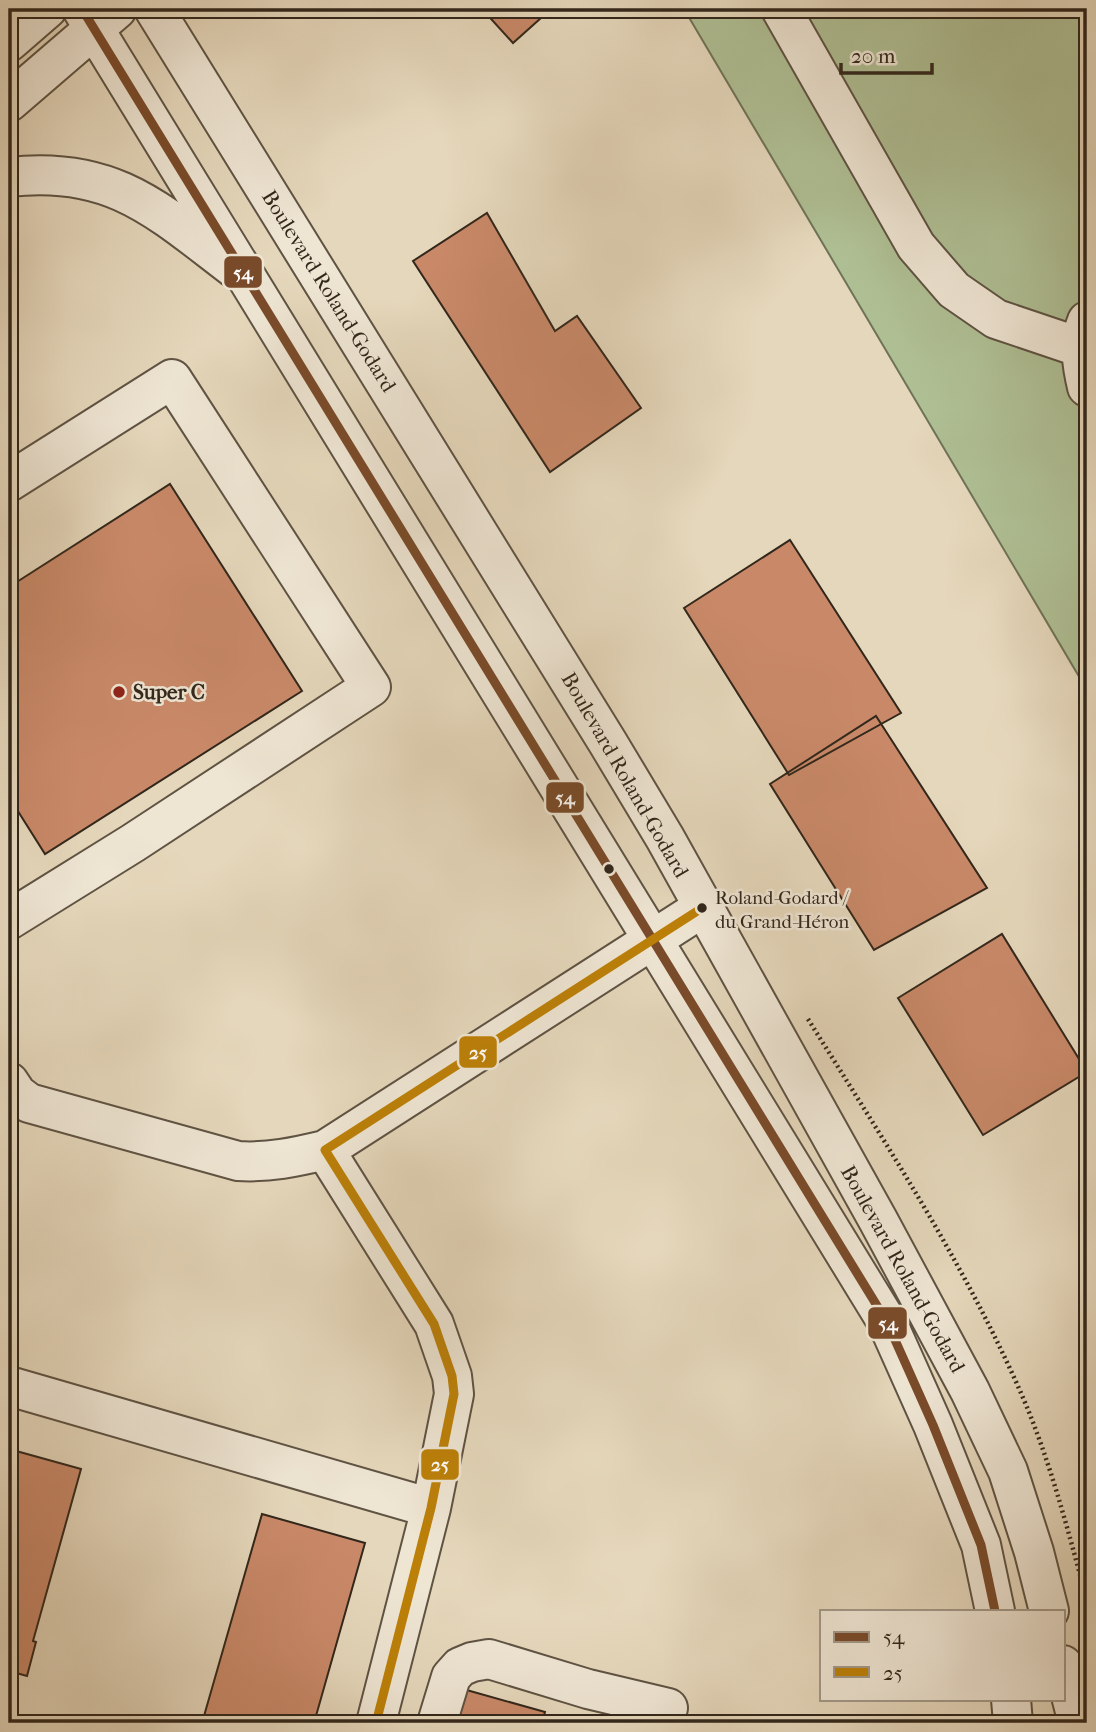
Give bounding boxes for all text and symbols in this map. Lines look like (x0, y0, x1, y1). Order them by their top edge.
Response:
scale bar (841, 32, 932, 76)
text: 20 m (851, 44, 896, 68)
street label: Boulevard Roland-Godard (257, 186, 401, 397)
line badge: 54 (223, 255, 263, 289)
text: 54 (233, 262, 253, 284)
street label: Boulevard Roland-Godard (556, 668, 694, 882)
place label: Super C (133, 680, 205, 704)
marker: Super C (111, 684, 127, 700)
line badge: 54 (545, 781, 585, 814)
text: 54 (555, 787, 575, 809)
unlabelled marker (602, 862, 616, 876)
place label: Roland-Godard / du Grand-Héron (715, 887, 849, 933)
marker: Roland-Godard / du Grand-Héron (695, 901, 709, 915)
line badge: 25 (458, 1035, 498, 1069)
text: 25 (469, 1042, 487, 1064)
street label: Boulevard Roland-Godard (836, 1161, 970, 1377)
line badge: 54 (867, 1306, 908, 1340)
text: 54 (878, 1313, 898, 1335)
line badge: 25 (420, 1448, 460, 1481)
text: 25 (431, 1454, 449, 1476)
legend (820, 1610, 1064, 1700)
text: 54 (883, 1625, 905, 1649)
text: 25 (883, 1661, 903, 1685)

